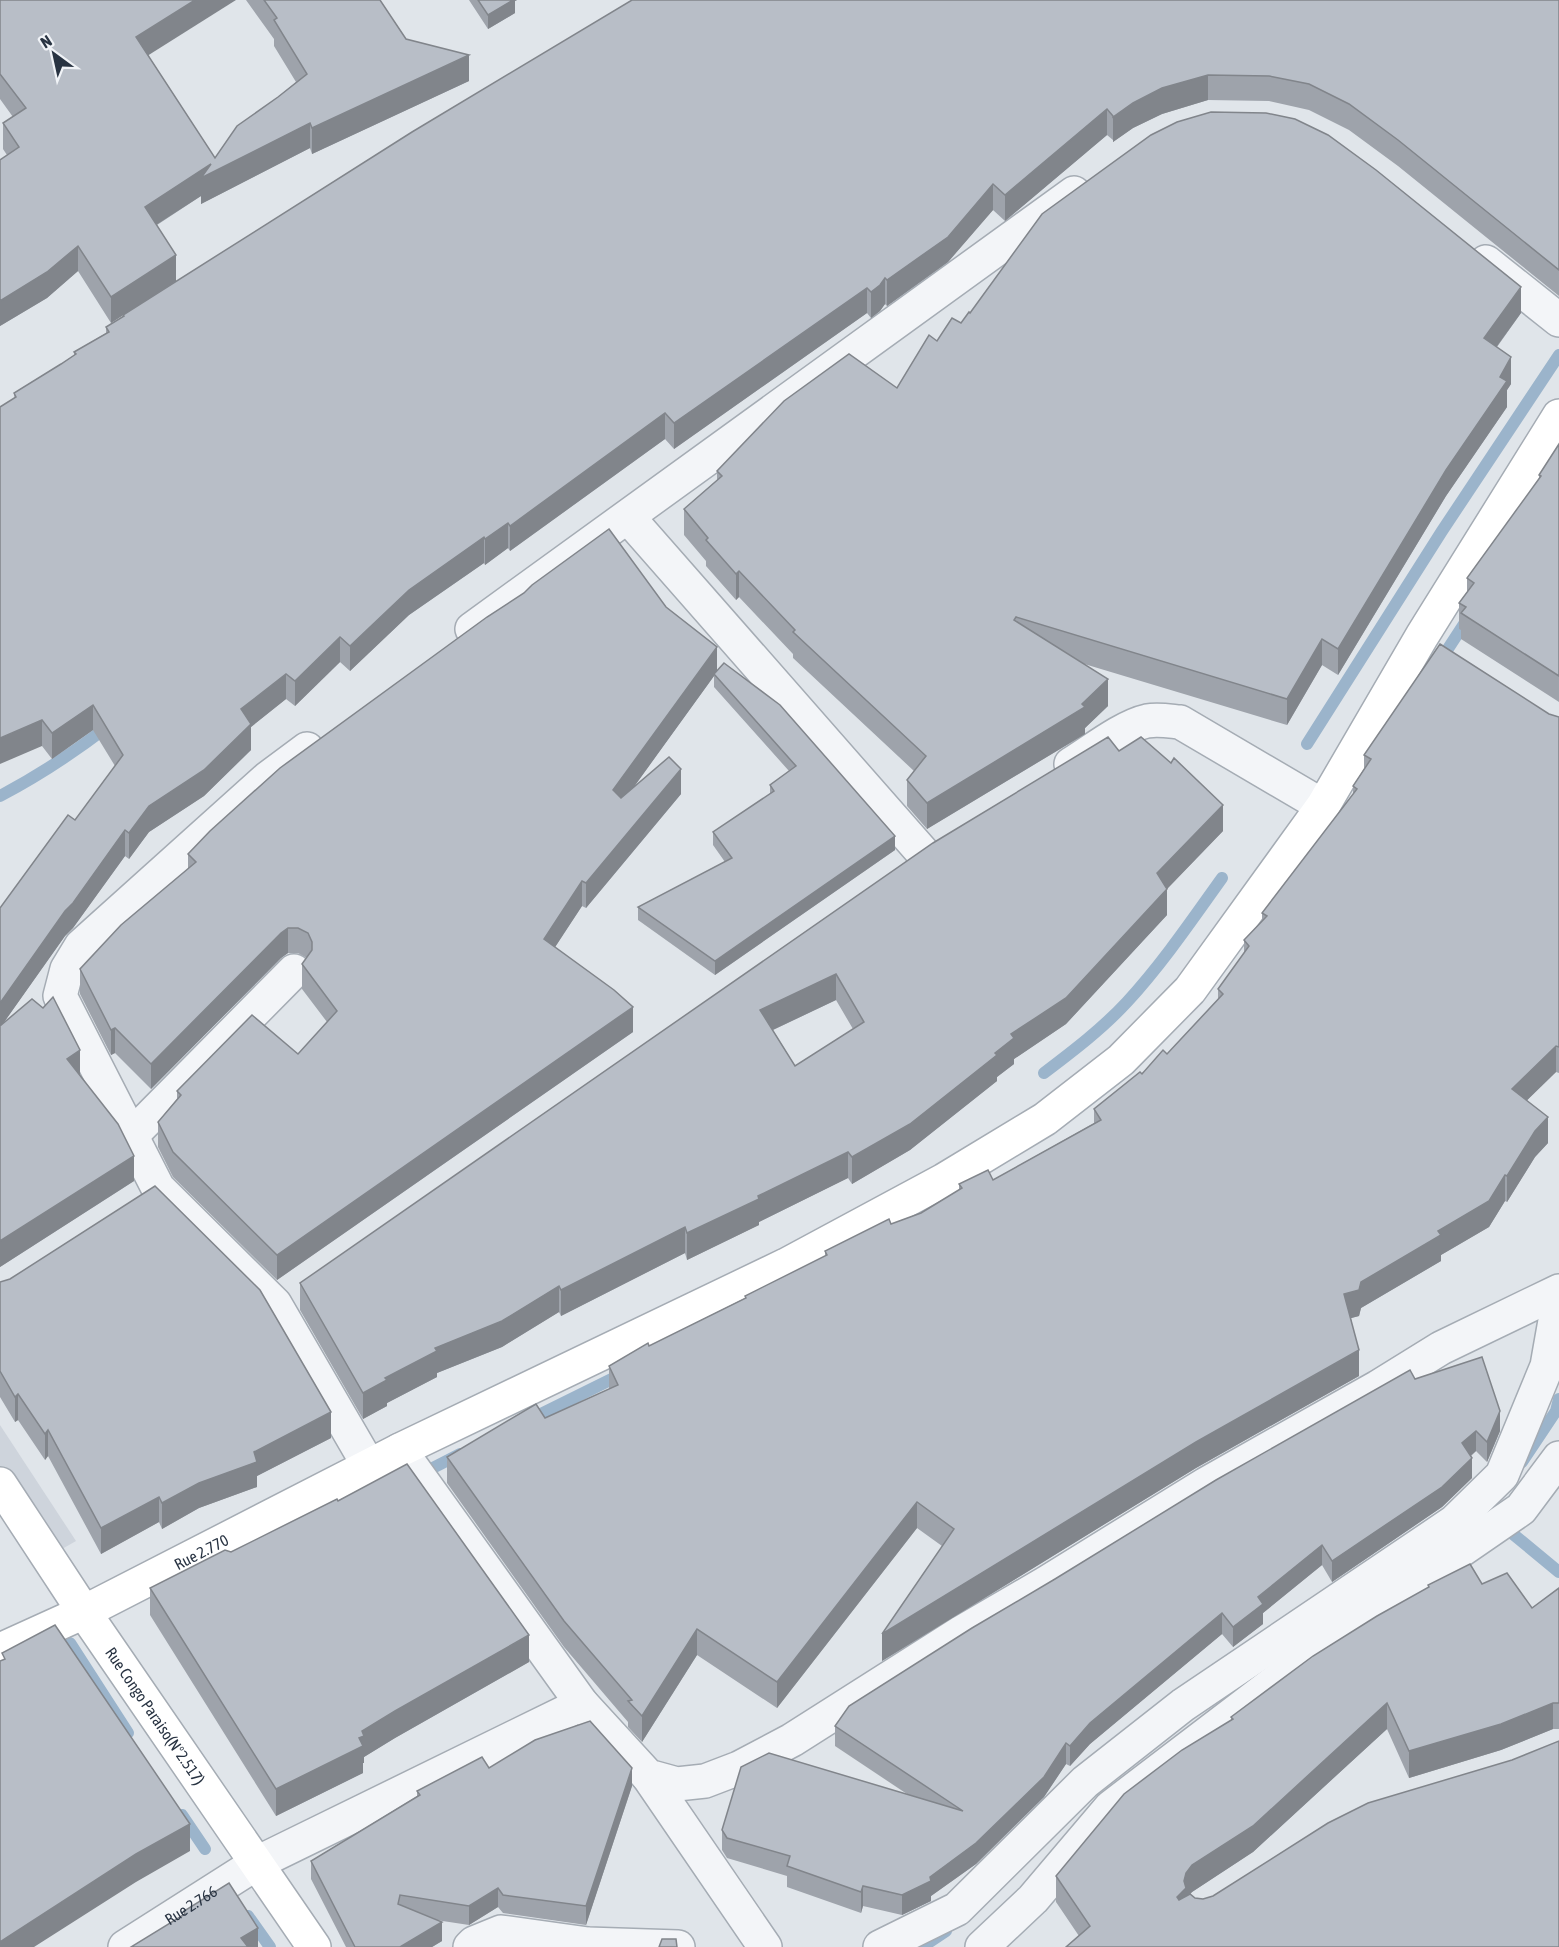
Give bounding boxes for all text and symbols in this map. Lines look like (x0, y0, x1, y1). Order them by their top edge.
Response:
north arrow (24, 24, 84, 84)
text: N (37, 31, 55, 52)
street label: Rue 2.770 (171, 1531, 231, 1573)
street label: Rue Congo Paraiso(N°2.517) (102, 1644, 209, 1788)
street label: Rue 2.766 (161, 1882, 220, 1928)

